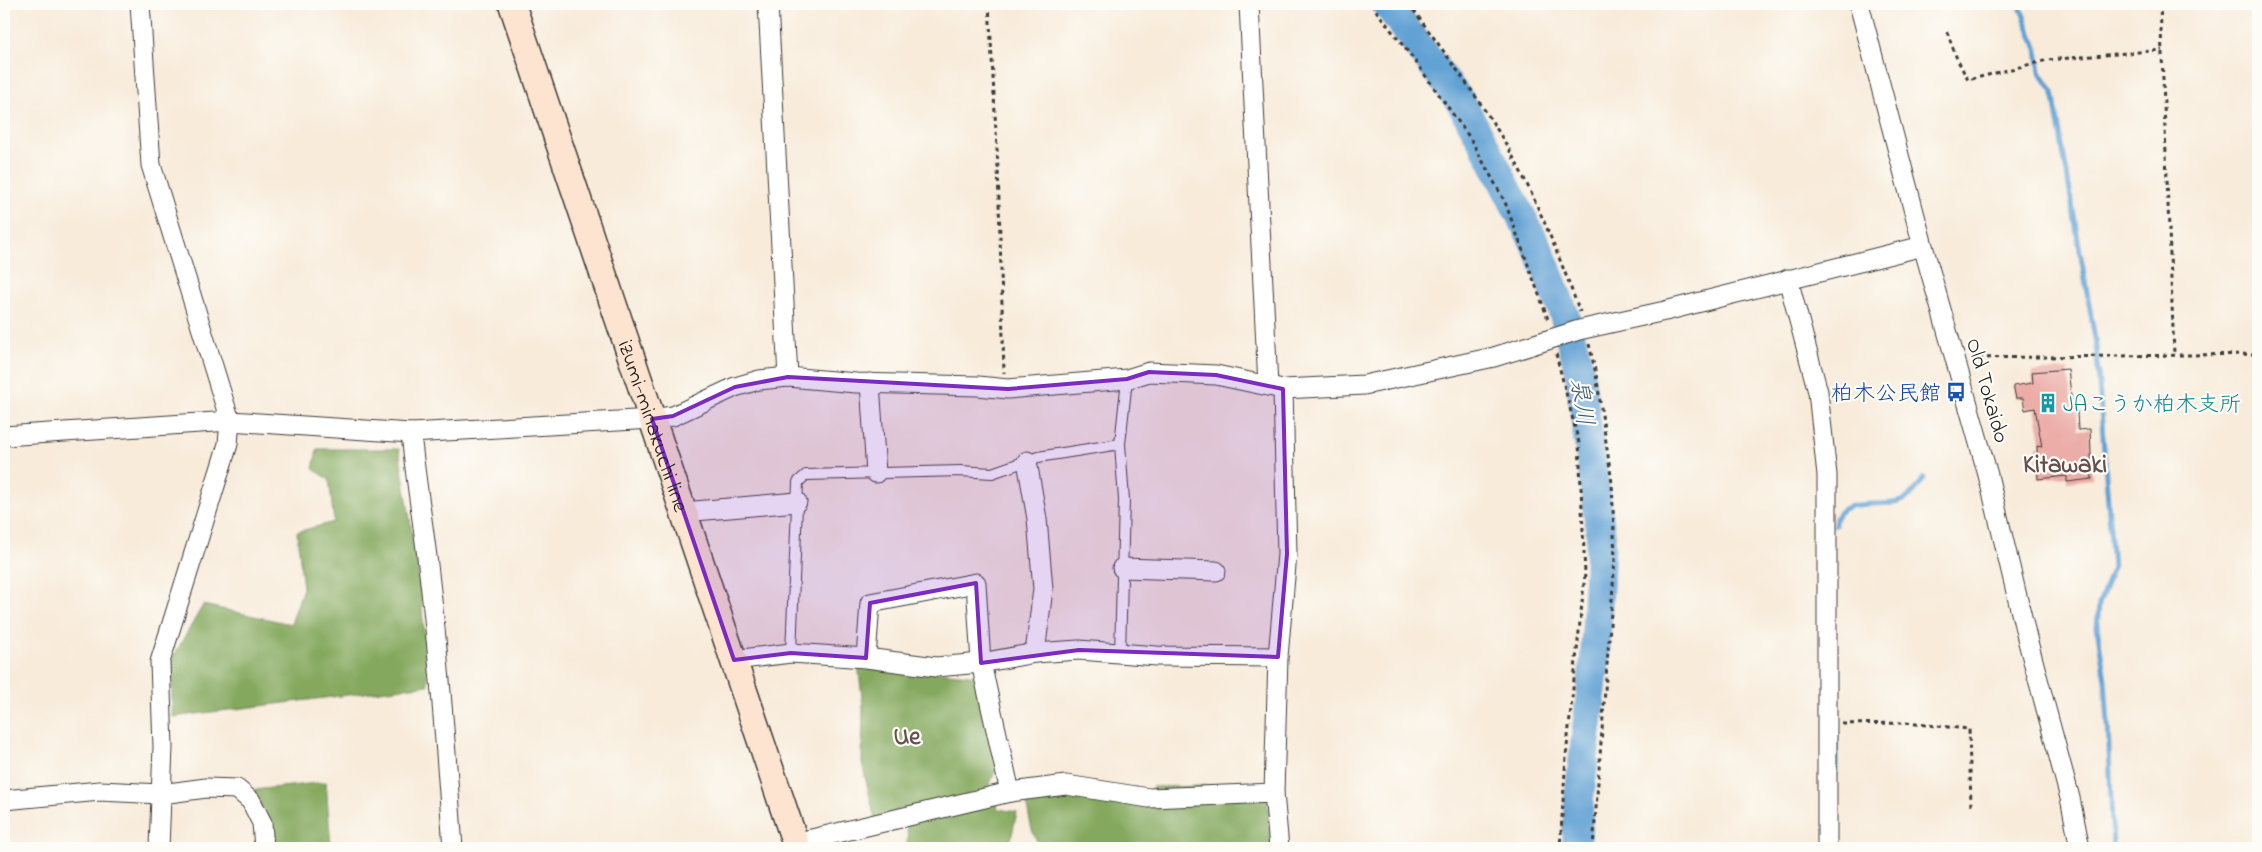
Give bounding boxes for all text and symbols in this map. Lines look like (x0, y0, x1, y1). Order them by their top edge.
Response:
street label: Old Tokaido (1956, 335, 2016, 447)
street label: izumi-minakuchi line (608, 337, 695, 517)
water label: 泉川 (1560, 376, 1601, 429)
place label: 柏木公民館 (1831, 379, 1941, 411)
bus stop icon: 柏木公民館 (1945, 381, 1967, 403)
place label: JAこうか柏木支所 (2063, 390, 2241, 422)
building icon: JAこうか柏木支所 (2037, 392, 2059, 414)
district label: Kitawaki (2023, 448, 2107, 484)
district label: Ue (893, 720, 921, 756)

